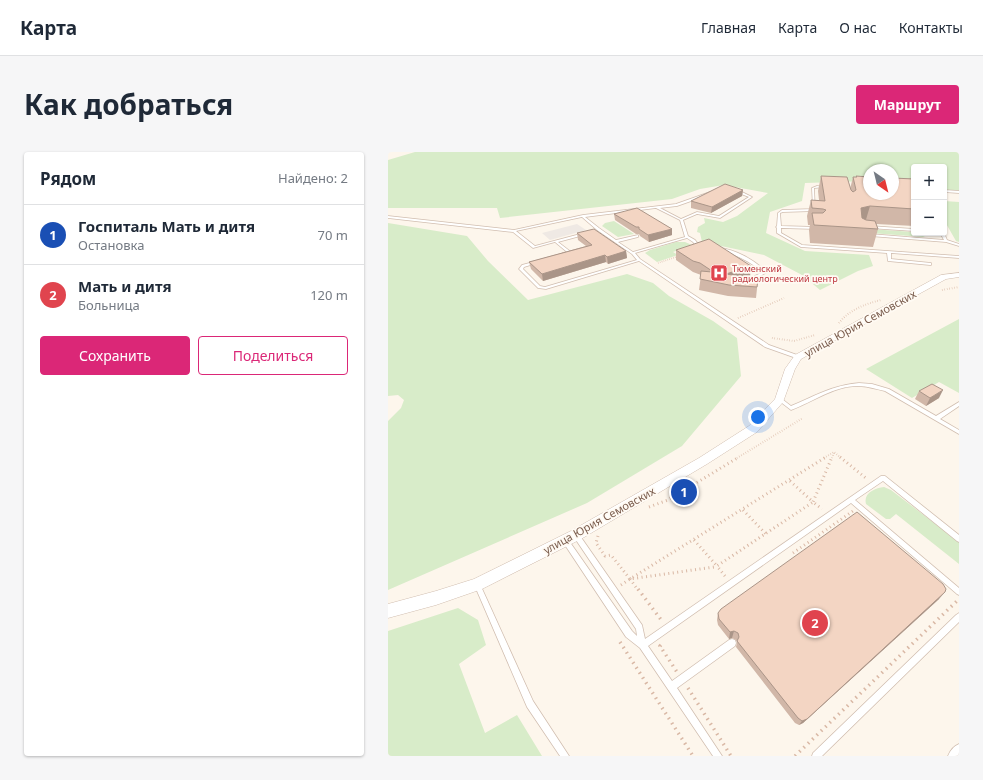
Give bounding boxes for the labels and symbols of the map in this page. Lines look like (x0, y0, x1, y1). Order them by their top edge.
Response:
north arrow (863, 164, 899, 200)
place label: Тюменский радиологический центр (732, 262, 838, 285)
hospital icon: Тюменский радиологический центр (709, 263, 729, 283)
street label: улица Юрия Семовских (801, 286, 919, 360)
your location (748, 407, 768, 427)
pin: 1 (671, 477, 697, 507)
street label: улица Юрия Семовских (540, 483, 658, 557)
pin: 2 (802, 608, 828, 638)

